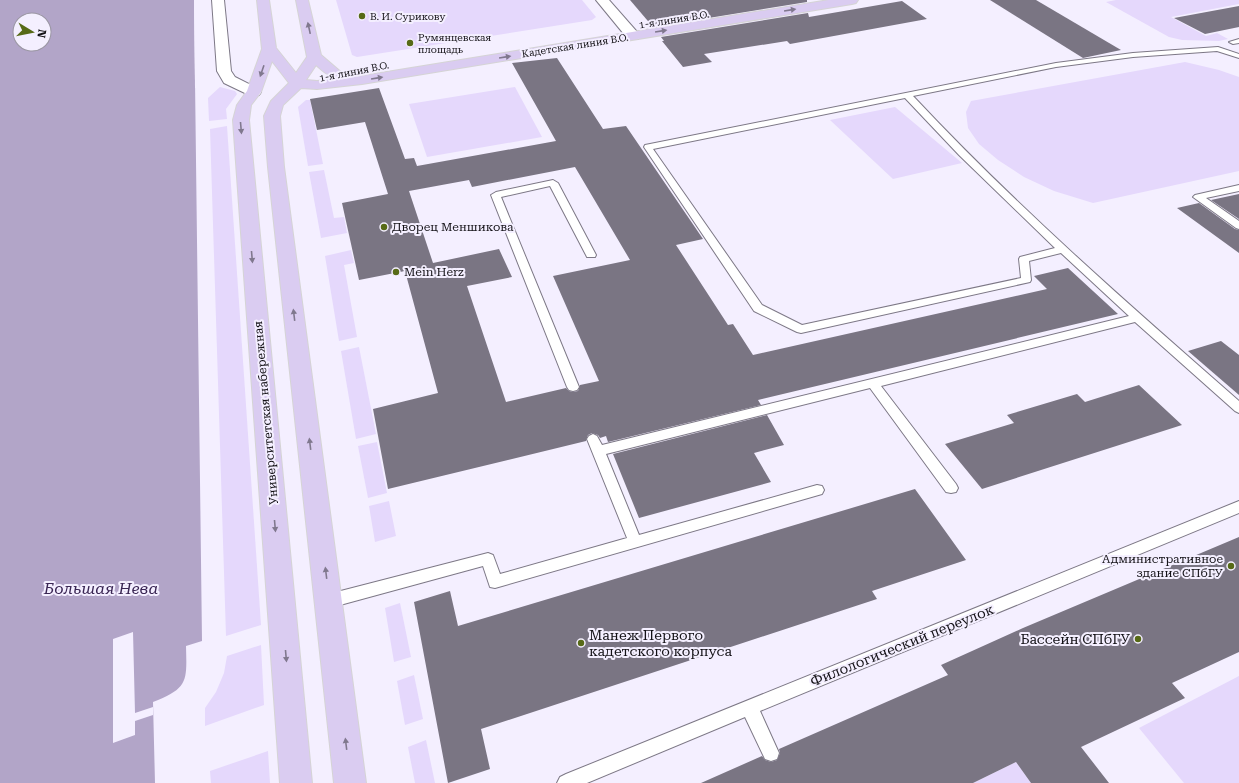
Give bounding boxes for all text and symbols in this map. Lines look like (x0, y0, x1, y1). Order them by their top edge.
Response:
one-way arrow (784, 7, 796, 13)
street label: 1-я линия В.О. (638, 9, 710, 30)
marker: В. И. Сурикову (357, 11, 367, 21)
place label: В. И. Сурикову (370, 11, 445, 22)
north arrow (12, 12, 52, 52)
one-way arrow (305, 22, 311, 34)
text: N (34, 28, 48, 39)
one-way arrow (655, 28, 667, 34)
place label: Румянцевская площадь (418, 32, 492, 55)
street label: Кадетская линия В.О. (521, 32, 629, 59)
marker: Румянцевская площадь (405, 38, 415, 48)
one-way arrow (499, 54, 511, 60)
street label: 1-я линия В.О. (318, 59, 390, 84)
one-way arrow (259, 66, 265, 78)
one-way arrow (371, 75, 383, 81)
one-way arrow (238, 122, 245, 134)
place label: Дворец Меншикова (392, 220, 514, 234)
marker: Дворец Меншикова (379, 222, 389, 232)
one-way arrow (249, 251, 256, 263)
place label: Mein Herz (404, 265, 464, 279)
marker: Mein Herz (391, 267, 401, 277)
one-way arrow (291, 309, 297, 321)
street label: Университетская набережная (251, 320, 281, 506)
one-way arrow (307, 438, 313, 450)
one-way arrow (272, 520, 279, 532)
place label: Административное здание СПбГУ (1102, 552, 1224, 580)
marker: Административное здание СПбГУ (1226, 561, 1236, 571)
one-way arrow (323, 567, 329, 579)
water label: Большая Нева (43, 579, 158, 598)
street label: Филологический переулок (808, 601, 996, 689)
place label: Манеж Первого кадетского корпуса (589, 627, 732, 659)
place label: Бассейн СПбГУ (1020, 631, 1130, 647)
marker: Бассейн СПбГУ (1133, 634, 1143, 644)
marker: Манеж Первого кадетского корпуса (576, 638, 586, 648)
one-way arrow (283, 650, 290, 662)
one-way arrow (343, 738, 349, 750)

